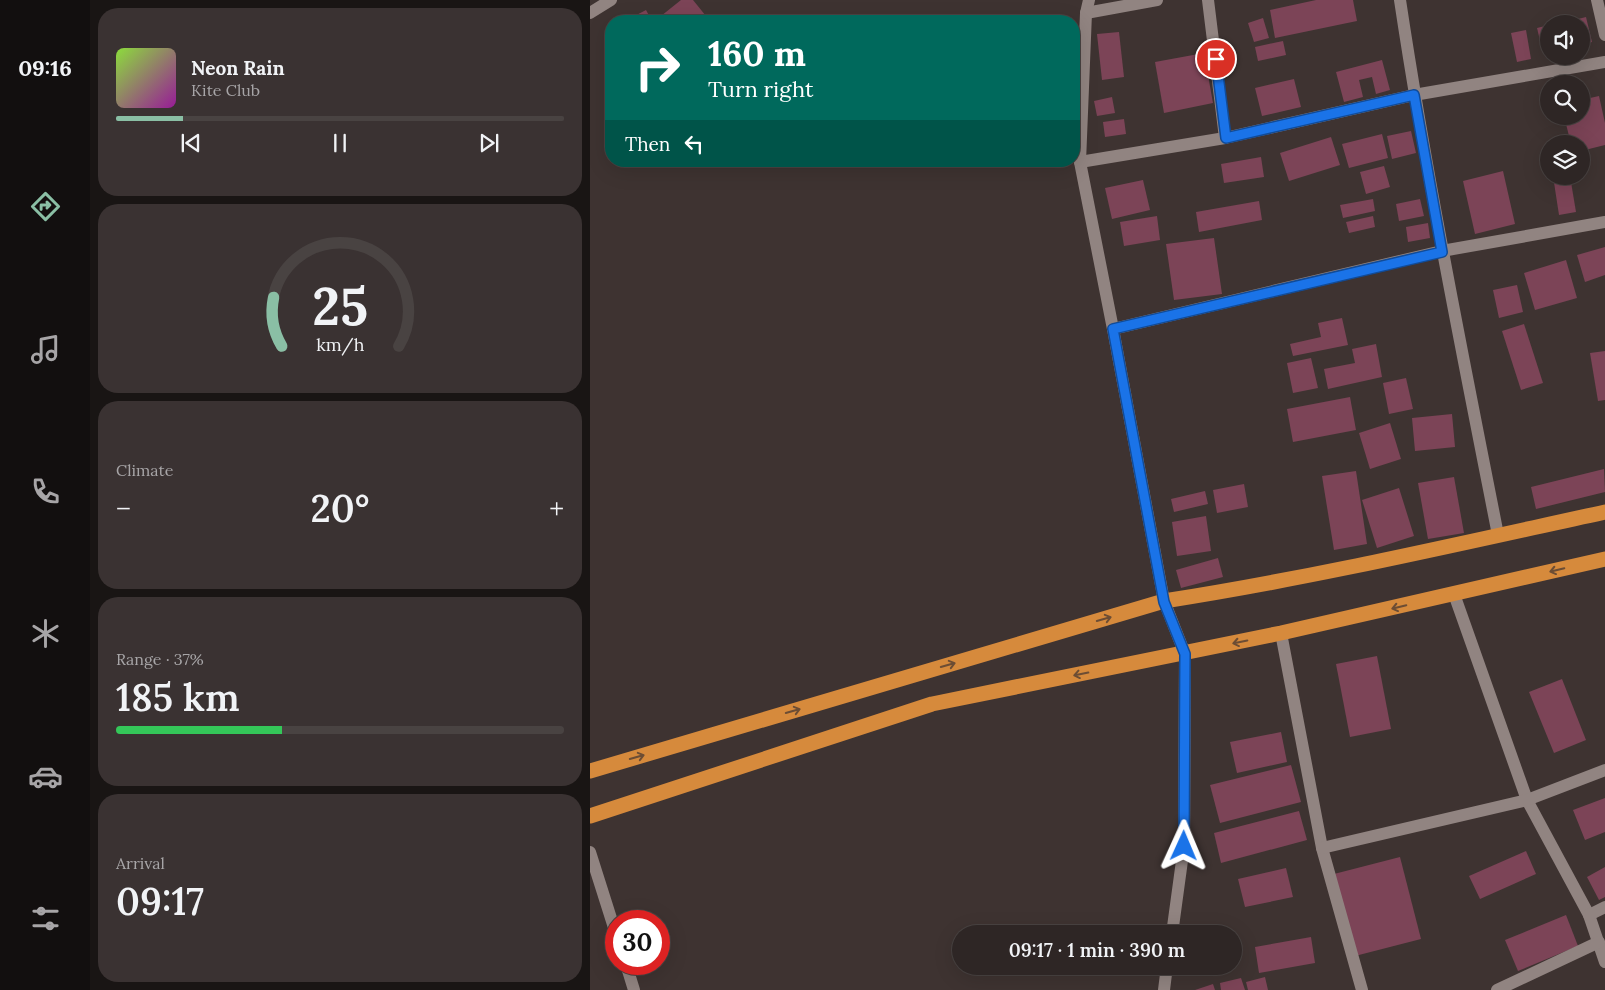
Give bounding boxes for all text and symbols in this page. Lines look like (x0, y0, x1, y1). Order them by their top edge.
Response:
map controls (1540, 15, 1590, 185)
button: sound (1540, 15, 1590, 65)
text: 160 m (708, 31, 806, 76)
icon: right (625, 35, 690, 100)
pin (1195, 38, 1237, 80)
icon: arrive (1202, 45, 1230, 73)
text: 09:16 (18, 54, 72, 82)
text: Neon Rain (191, 56, 285, 80)
text: Turn right (708, 75, 813, 103)
button: search (1540, 75, 1590, 125)
text: Kite Club (191, 80, 260, 100)
icon: previous (177, 129, 205, 157)
icon: pause (326, 129, 354, 157)
icon: next (475, 129, 503, 157)
icon: left (680, 130, 708, 158)
text: Then (625, 132, 670, 156)
button: layers (1540, 135, 1590, 185)
icon: directions (28, 189, 63, 224)
text: 25 (312, 273, 368, 339)
icon: music (28, 332, 63, 367)
text: km/h (316, 333, 364, 356)
text: Climate (116, 460, 173, 480)
icon: phone (28, 474, 63, 509)
text: 20° (310, 484, 370, 532)
text: − (116, 491, 131, 527)
text: + (549, 491, 564, 527)
one-way arrow (1550, 566, 1566, 575)
one-way arrow (1392, 602, 1408, 612)
one-way arrow (1096, 614, 1112, 624)
icon: climate (28, 616, 63, 651)
one-way arrow (1233, 638, 1249, 647)
text: Range · 37% (116, 649, 204, 669)
one-way arrow (940, 660, 956, 670)
one-way arrow (1074, 670, 1090, 679)
text: 185 km (116, 673, 240, 721)
one-way arrow (784, 706, 800, 716)
one-way arrow (628, 752, 644, 762)
icon: car (28, 759, 63, 794)
position arrow (1157, 819, 1209, 871)
text: Arrival (116, 853, 165, 873)
text: 09:17 (116, 877, 204, 925)
icon: filters (28, 901, 63, 936)
speed limit sign: 30 (605, 910, 670, 975)
text: 09:17 · 1 min · 390 m (1009, 938, 1185, 962)

